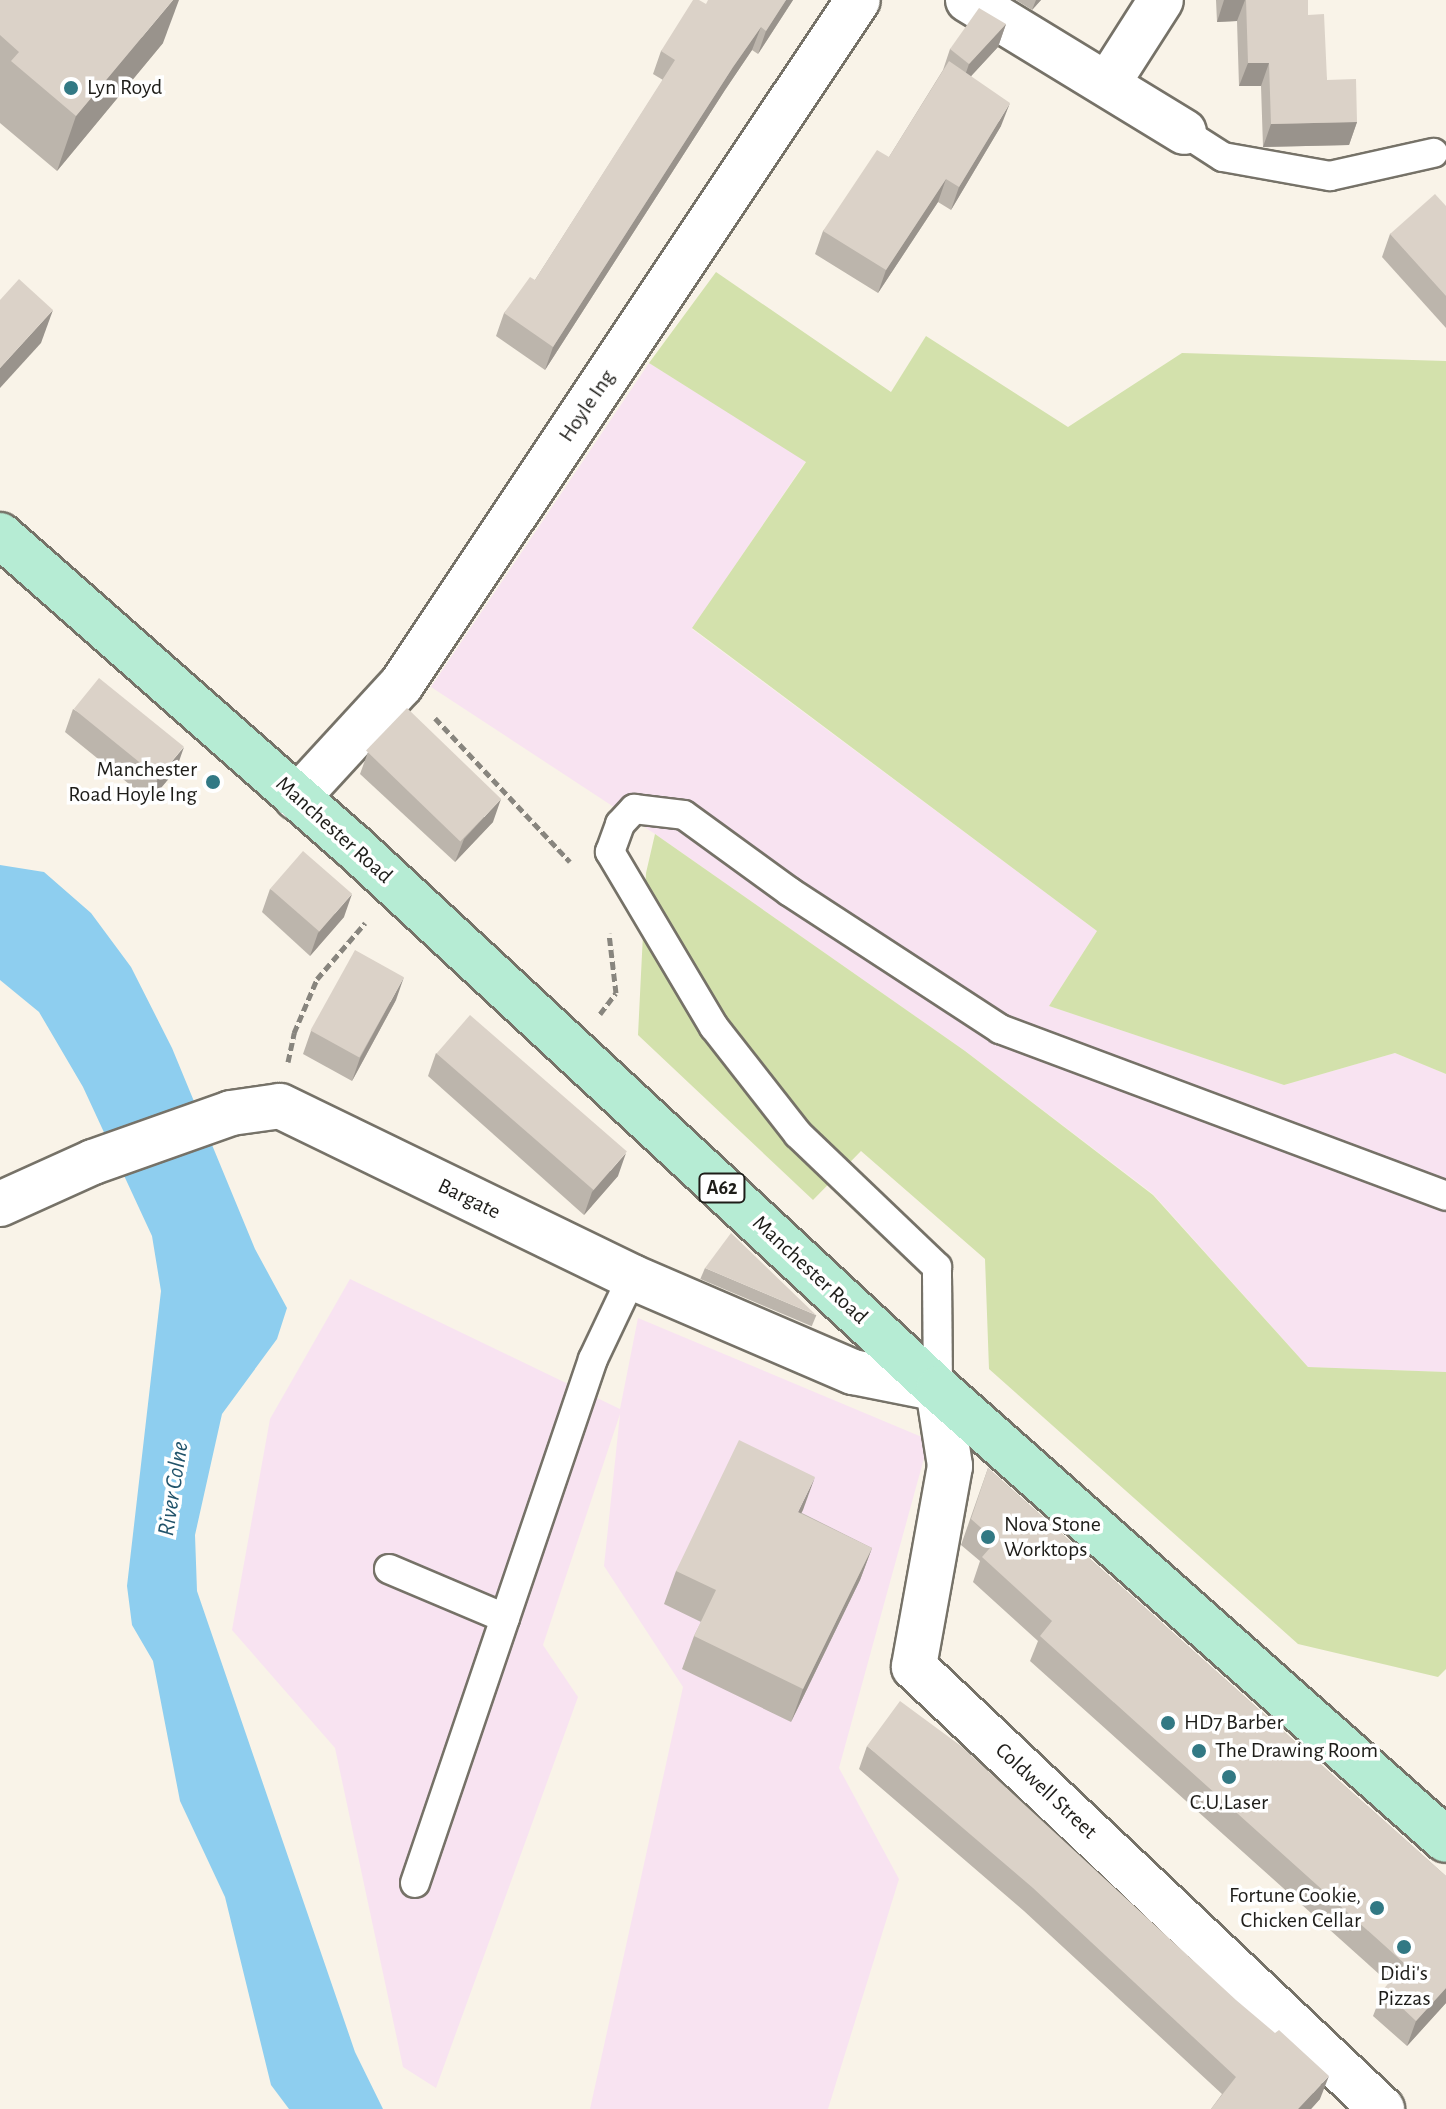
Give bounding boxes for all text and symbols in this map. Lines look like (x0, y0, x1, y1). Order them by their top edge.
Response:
place label: Lyn Royd (87, 75, 162, 101)
marker: Lyn Royd (62, 79, 80, 97)
street label: Hoyle Ing (553, 365, 621, 447)
place label: Manchester Road Hoyle Ing (68, 756, 197, 808)
street label: Manchester Road (270, 771, 398, 889)
marker: Manchester Road Hoyle Ing (204, 773, 222, 791)
road number: A62 (698, 1172, 746, 1204)
street label: Bargate (433, 1173, 505, 1225)
street label: Manchester Road (747, 1210, 873, 1330)
water label: River Colne (152, 1440, 196, 1538)
place label: Nova Stone Worktops (1004, 1511, 1101, 1562)
marker: Nova Stone Worktops (979, 1528, 997, 1546)
place label: HD7 Barber (1184, 1710, 1284, 1736)
marker: HD7 Barber (1159, 1714, 1177, 1732)
street label: Coldwell Street (990, 1737, 1102, 1845)
place label: The Drawing Room (1215, 1738, 1378, 1764)
marker: The Drawing Room (1190, 1742, 1208, 1760)
marker: C.U.Laser (1220, 1768, 1238, 1786)
place label: C.U.Laser (1190, 1790, 1268, 1816)
place label: Fortune Cookie, Chicken Cellar (1229, 1882, 1361, 1934)
marker: Fortune Cookie, Chicken Cellar (1368, 1899, 1386, 1917)
marker: Didi's Pizzas (1395, 1938, 1413, 1956)
place label: Didi's Pizzas (1377, 1960, 1431, 2012)

